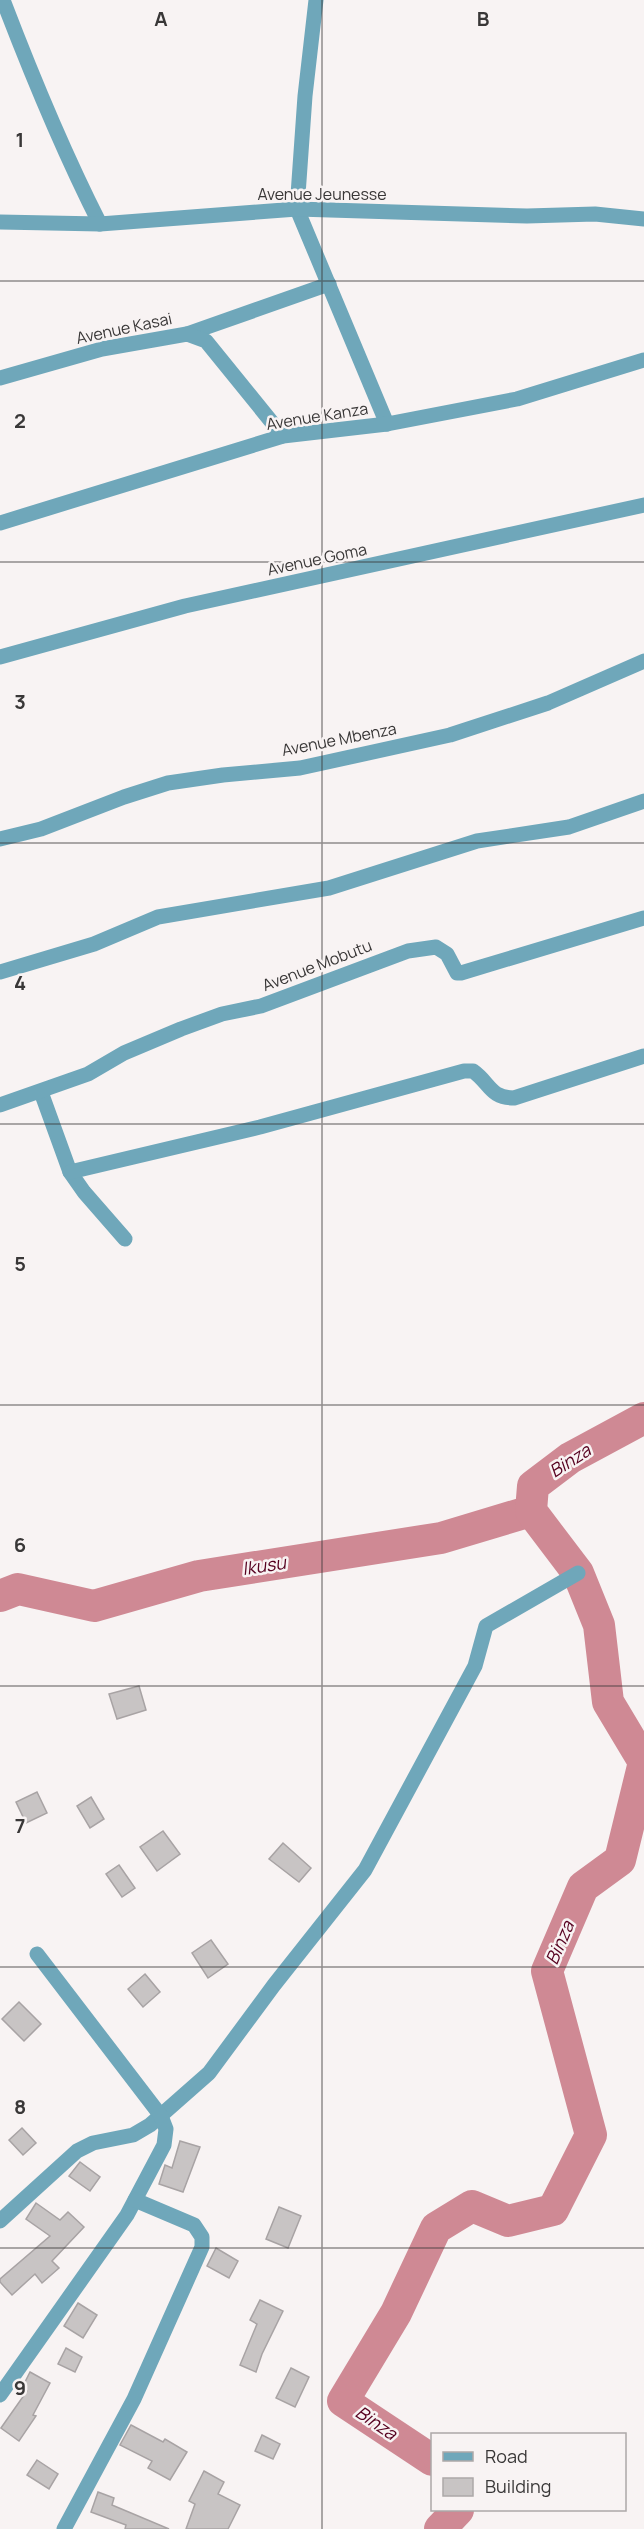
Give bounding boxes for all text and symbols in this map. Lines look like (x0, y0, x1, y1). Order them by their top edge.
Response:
text: A (154, 5, 168, 32)
text: B (477, 5, 490, 32)
text: 1 (16, 126, 24, 153)
street label: Avenue Jeunesse (257, 183, 387, 205)
street label: Avenue Kasai (74, 307, 174, 349)
street label: Avenue Kanza (265, 397, 369, 435)
text: 2 (14, 407, 26, 434)
street label: Avenue Goma (265, 538, 369, 580)
text: 3 (14, 688, 26, 715)
street label: Avenue Mbenza (280, 717, 398, 761)
street label: Avenue Mobutu (259, 934, 375, 996)
text: 4 (14, 969, 26, 996)
text: 5 (14, 1250, 26, 1277)
water label: Binza (544, 1437, 596, 1482)
text: 6 (14, 1531, 26, 1558)
water label: Ikusu (240, 1550, 289, 1580)
text: 7 (15, 1812, 25, 1839)
water label: Binza (539, 1916, 579, 1968)
text: 8 (14, 2093, 26, 2120)
text: 9 (14, 2374, 26, 2401)
water label: Binza (351, 2400, 403, 2445)
legend (431, 2433, 626, 2511)
text: Road (485, 2444, 528, 2468)
text: Building (485, 2474, 551, 2498)

